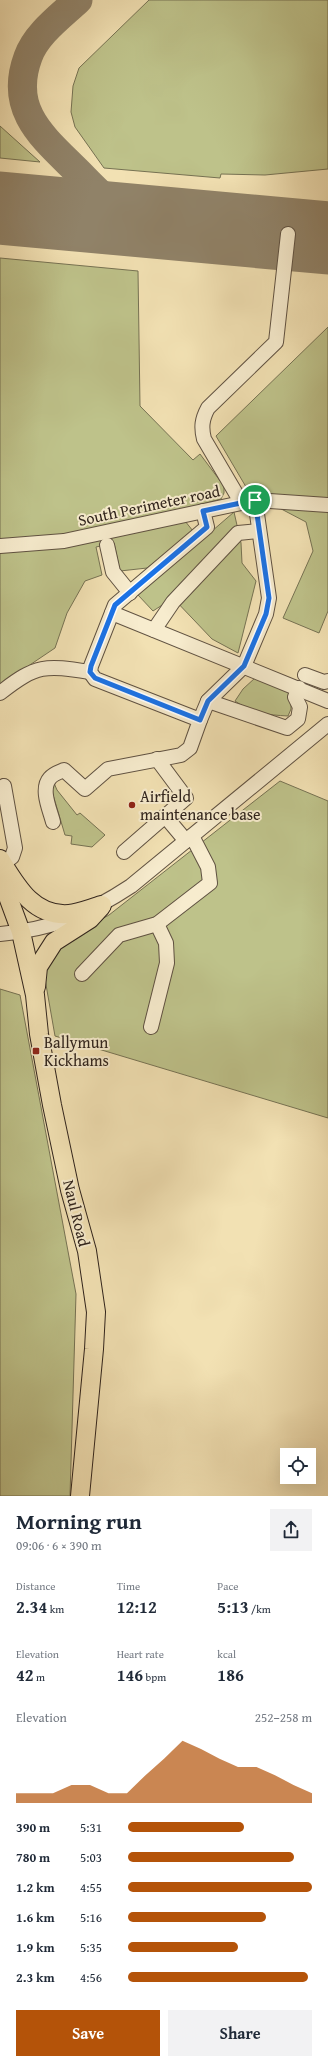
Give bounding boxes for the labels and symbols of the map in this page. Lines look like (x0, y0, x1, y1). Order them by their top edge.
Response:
street label: South Perimeter road (76, 478, 223, 532)
pin (238, 483, 272, 517)
place label: Airfield maintenance base (140, 784, 261, 826)
marker: Airfield maintenance base (127, 800, 137, 810)
place label: Ballymun Kickhams (44, 1030, 109, 1072)
marker: Ballymun Kickhams (31, 1046, 41, 1056)
street label: Naul Road (57, 1177, 97, 1249)

